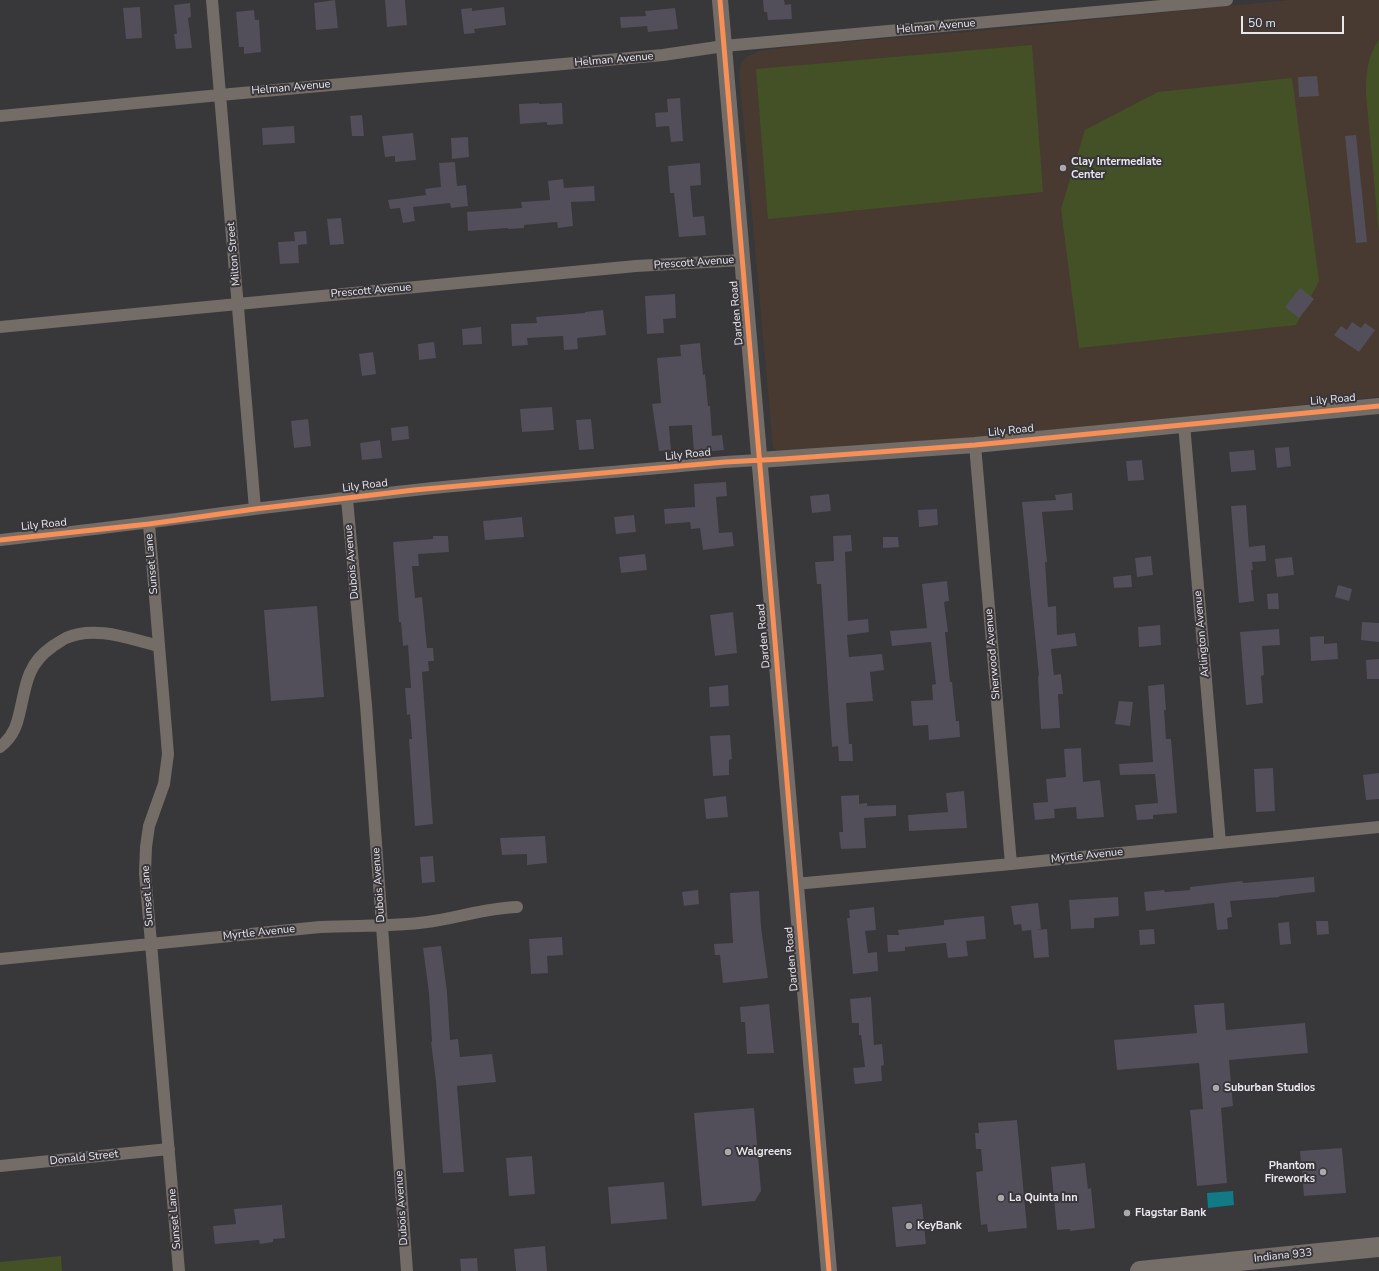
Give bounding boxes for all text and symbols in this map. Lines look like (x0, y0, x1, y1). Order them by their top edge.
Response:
scale bar (1243, 8, 1346, 34)
text: 50 m (1248, 15, 1276, 31)
street label: Helman Avenue (896, 17, 976, 37)
street label: Helman Avenue (574, 50, 654, 70)
street label: Helman Avenue (251, 78, 331, 98)
place label: Clay Intermediate Center (1071, 155, 1162, 181)
marker: Clay Intermediate Center (1058, 163, 1068, 173)
street label: Milton Street (225, 221, 243, 287)
street label: Prescott Avenue (653, 254, 735, 272)
street label: Darden Road (728, 280, 746, 346)
street label: Prescott Avenue (330, 281, 412, 301)
street label: Lily Road (1310, 391, 1356, 409)
street label: Lily Road (988, 422, 1034, 440)
street label: Lily Road (665, 446, 711, 464)
street label: Lily Road (342, 477, 388, 495)
street label: Lily Road (21, 516, 67, 534)
street label: Dubois Avenue (342, 524, 362, 600)
street label: Sunset Lane (143, 533, 161, 595)
street label: Arlington Avenue (1192, 590, 1212, 678)
street label: Darden Road (755, 603, 773, 669)
street label: Sherwood Avenue (982, 608, 1004, 700)
street label: Myrtle Avenue (1050, 846, 1124, 866)
street label: Dubois Avenue (370, 847, 388, 923)
street label: Sunset Lane (139, 865, 157, 927)
street label: Myrtle Avenue (222, 923, 296, 943)
street label: Darden Road (783, 926, 801, 992)
place label: Suburban Studios (1224, 1081, 1315, 1095)
marker: Suburban Studios (1211, 1083, 1221, 1093)
place label: Walgreens (736, 1145, 792, 1159)
marker: Walgreens (723, 1147, 733, 1157)
street label: Donald Street (49, 1148, 119, 1168)
place label: Phantom Fireworks (1265, 1159, 1315, 1185)
marker: Phantom Fireworks (1318, 1167, 1328, 1177)
street label: Dubois Avenue (393, 1170, 411, 1246)
street label: Sunset Lane (166, 1188, 184, 1250)
place label: La Quinta Inn (1009, 1191, 1078, 1205)
marker: La Quinta Inn (996, 1193, 1006, 1203)
place label: Flagstar Bank (1135, 1206, 1206, 1220)
marker: Flagstar Bank (1122, 1208, 1132, 1218)
place label: KeyBank (917, 1219, 962, 1233)
marker: KeyBank (904, 1221, 914, 1231)
street label: Indiana 933 (1253, 1246, 1313, 1266)

